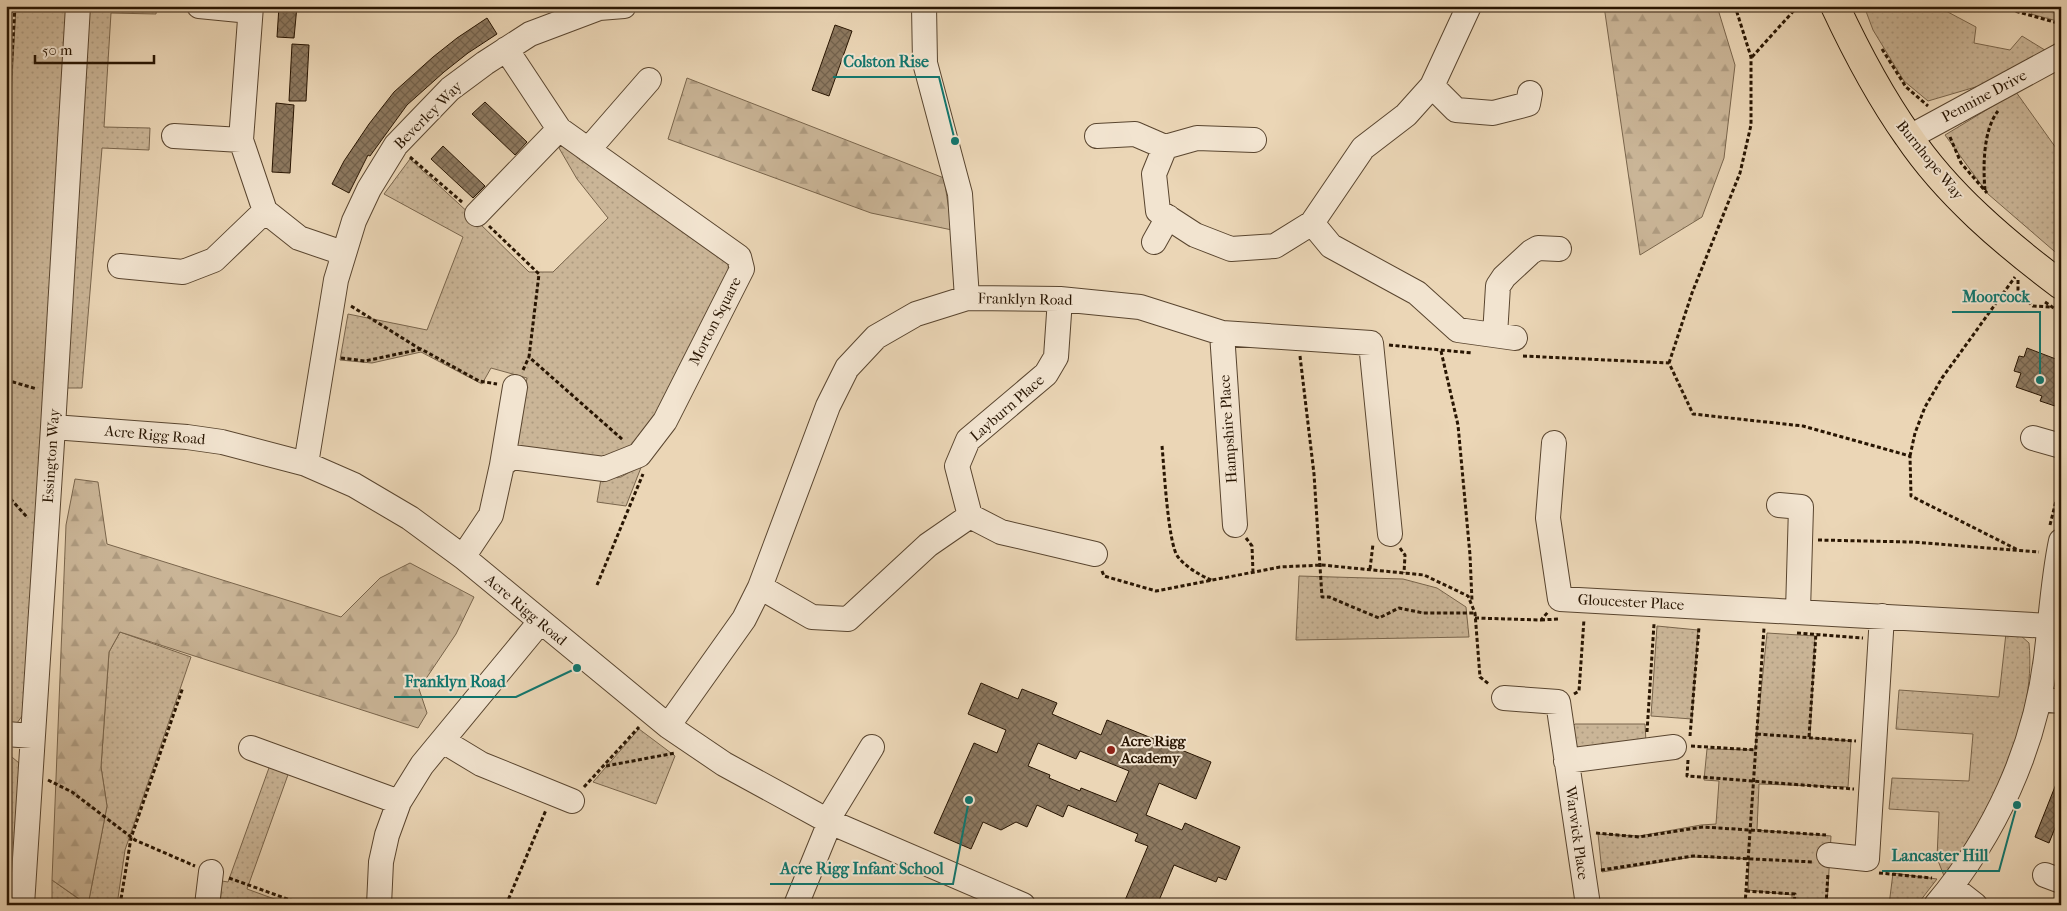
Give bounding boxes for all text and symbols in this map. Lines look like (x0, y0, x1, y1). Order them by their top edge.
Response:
scale bar (35, 32, 154, 64)
text: 50 m (42, 41, 73, 59)
callout: Colston Rise (833, 46, 939, 77)
text: Colston Rise (843, 52, 929, 71)
street label: Pennine Drive (1938, 66, 2030, 126)
street label: Beverley Way (390, 77, 466, 153)
street label: Burnhope Way (1893, 117, 1968, 204)
street label: Morton Square (685, 273, 745, 368)
callout: Moorcock (1952, 281, 2040, 312)
text: Moorcock (1961, 287, 2031, 306)
street label: Franklyn Road (977, 289, 1073, 309)
street label: Layburn Place (966, 370, 1048, 445)
street label: Hampshire Place (1215, 374, 1241, 484)
street label: Essington Way (39, 407, 63, 504)
street label: Acre Rigg Road (103, 422, 207, 448)
street label: Acre Rigg Road (481, 570, 571, 650)
street label: Gloucester Place (1577, 590, 1685, 614)
callout: Franklyn Road (394, 666, 516, 697)
text: Franklyn Road (403, 672, 507, 692)
place label: Acre Rigg Academy (1120, 732, 1187, 767)
marker: Acre Rigg Academy (1105, 744, 1117, 756)
street label: Warwick Place (1561, 784, 1593, 882)
callout: Lancaster Hill (1882, 840, 1999, 871)
text: Lancaster Hill (1892, 846, 1989, 865)
callout: Acre Rigg Infant School (770, 853, 953, 884)
text: Acre Rigg Infant School (779, 859, 944, 879)

